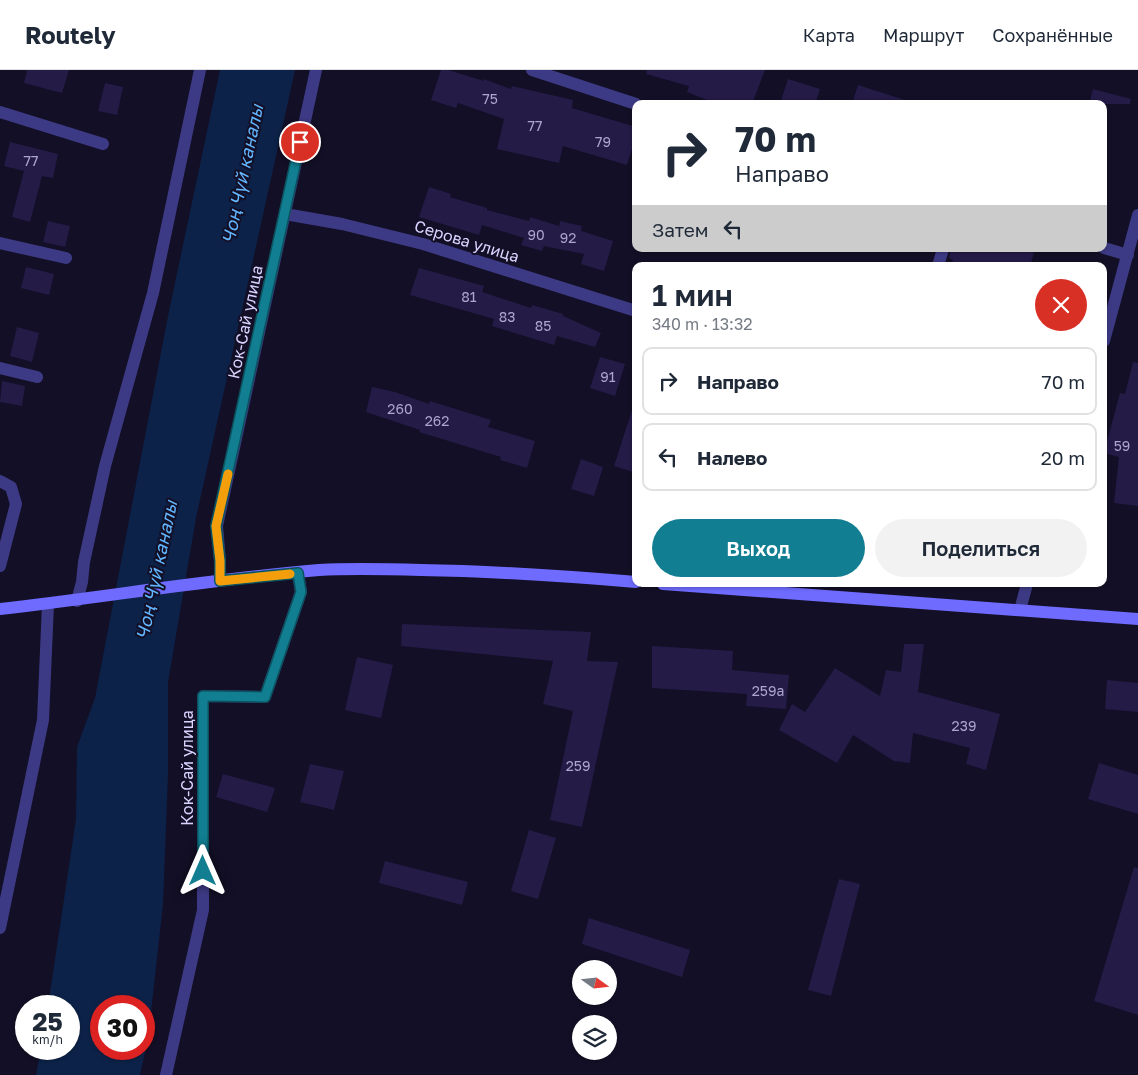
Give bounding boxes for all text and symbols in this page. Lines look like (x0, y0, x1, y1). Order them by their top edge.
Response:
text: Routely (25, 20, 116, 49)
text: Карта (803, 24, 855, 46)
text: Маршрут (883, 24, 964, 46)
text: Сохранённые (992, 24, 1113, 46)
house number: 75 (482, 90, 498, 107)
water label: Чоң Чүй каналы (217, 102, 269, 246)
house number: 77 (528, 117, 542, 134)
text: 70 m (735, 118, 816, 160)
icon: right (652, 120, 717, 185)
pin (279, 121, 321, 163)
icon: arrive (286, 128, 314, 156)
house number: 79 (595, 133, 611, 150)
house number: 77 (24, 152, 38, 169)
text: Направо (735, 160, 829, 187)
icon: left (719, 215, 747, 243)
street label: Серова улица (412, 216, 522, 266)
text: Затем (652, 218, 709, 241)
house number: 90 (527, 226, 545, 243)
house number: 92 (560, 229, 576, 246)
street label: Кок-Сай улица (223, 263, 267, 381)
text: 1 мин (652, 277, 733, 313)
button: close (1035, 279, 1087, 331)
house number: 81 (461, 288, 477, 305)
house number: 83 (499, 308, 515, 325)
text: 340 m · 13:32 (652, 314, 753, 334)
house number: 85 (535, 317, 551, 334)
icon: right (654, 367, 682, 395)
house number: 91 (600, 368, 616, 385)
text: Направо (697, 370, 779, 393)
text: 70 m (1042, 370, 1085, 393)
house number: 260 (387, 400, 413, 417)
house number: 262 (425, 412, 449, 429)
house number: 59 (1114, 437, 1130, 454)
icon: left (654, 443, 682, 471)
text: Налево (697, 446, 767, 469)
text: 20 m (1041, 446, 1085, 469)
water label: Чоң Чүй каналы (131, 498, 183, 642)
button: Выход (652, 519, 865, 577)
button: Поделиться (875, 519, 1087, 577)
house number: 259а (752, 682, 784, 699)
street label: Кок-Сай улица (177, 710, 197, 826)
house number: 239 (952, 717, 976, 734)
house number: 259 (566, 757, 590, 774)
position arrow (176, 844, 228, 896)
north arrow (572, 960, 618, 1005)
map controls (572, 960, 617, 1060)
speed limit sign: 30 (90, 995, 155, 1060)
text: 25 (32, 1006, 63, 1037)
button: layers (572, 1015, 617, 1060)
text: km/h (32, 1032, 63, 1047)

